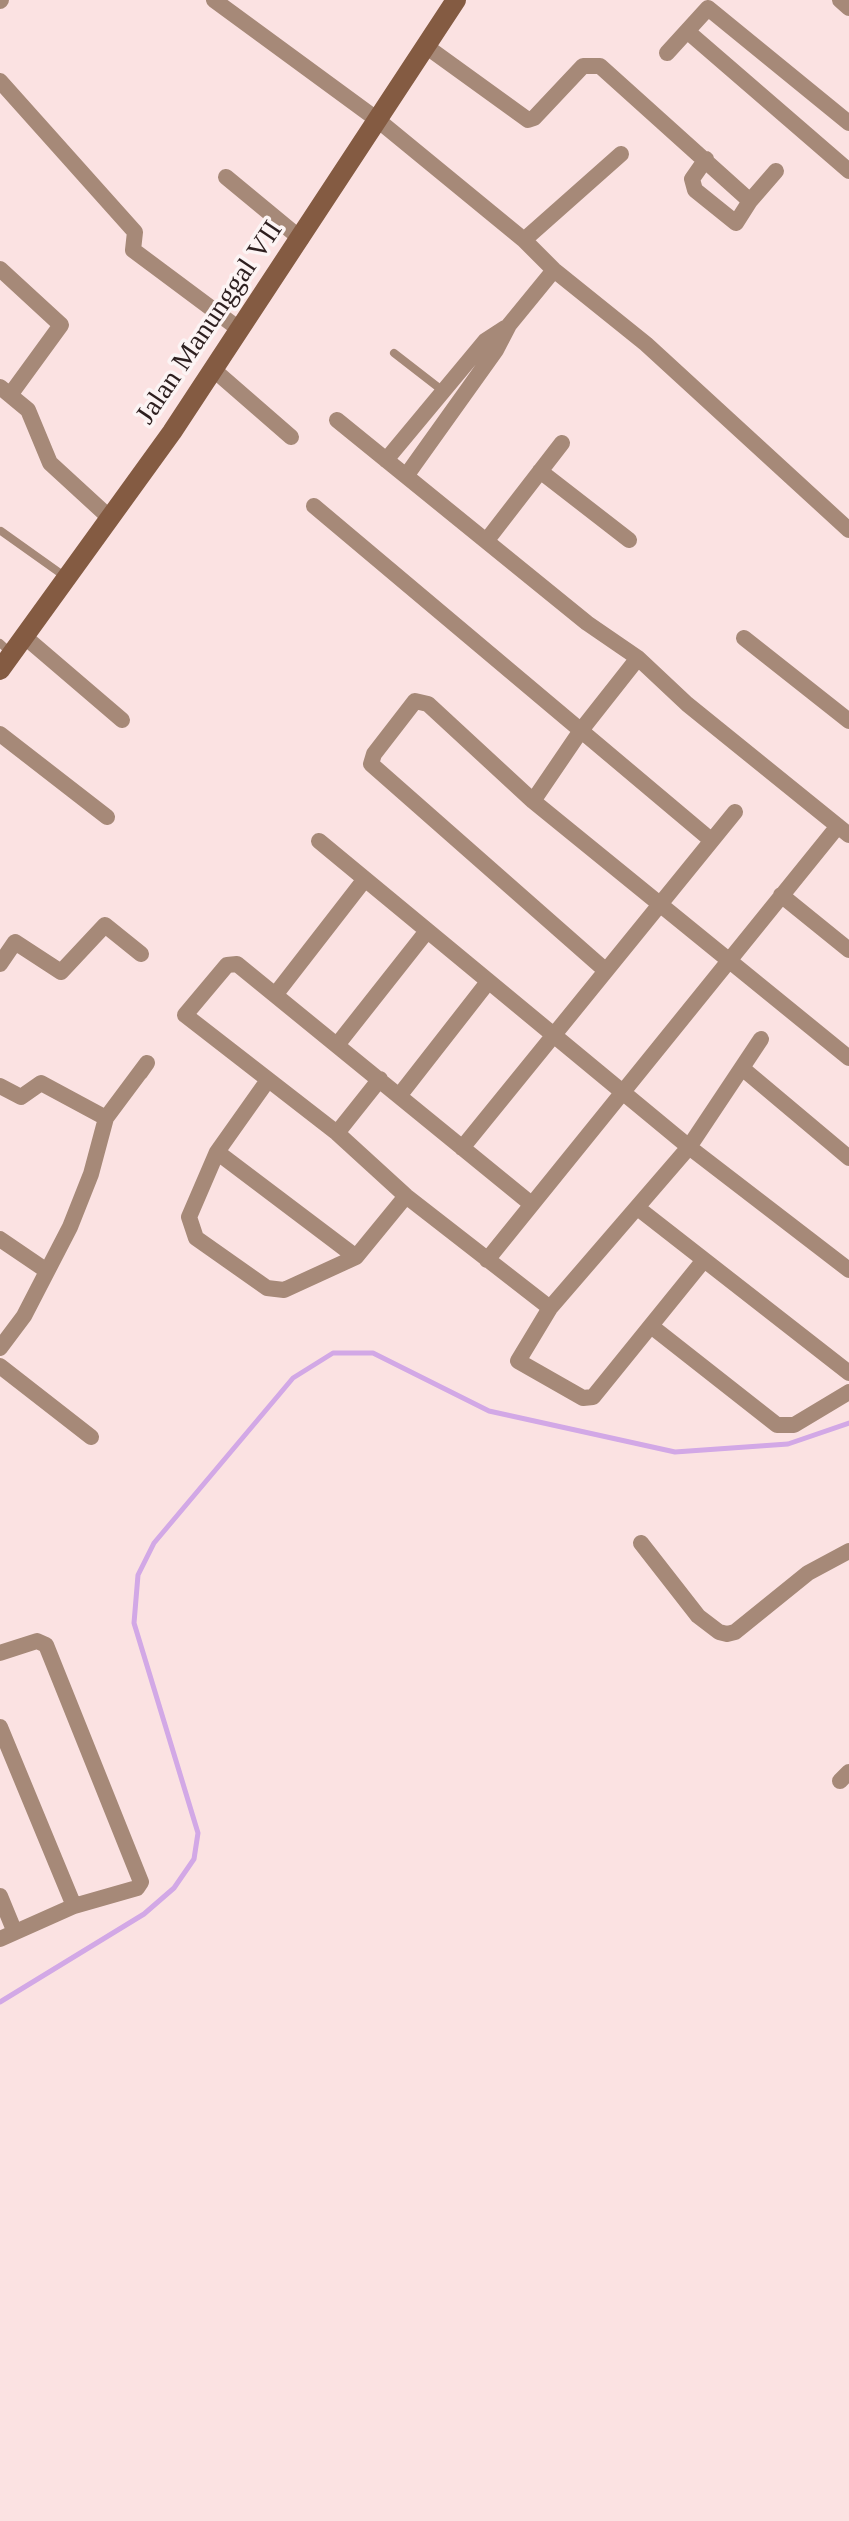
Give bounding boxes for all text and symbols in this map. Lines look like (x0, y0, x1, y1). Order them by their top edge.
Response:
street label: Jalan Manunggal VII (130, 215, 290, 431)

